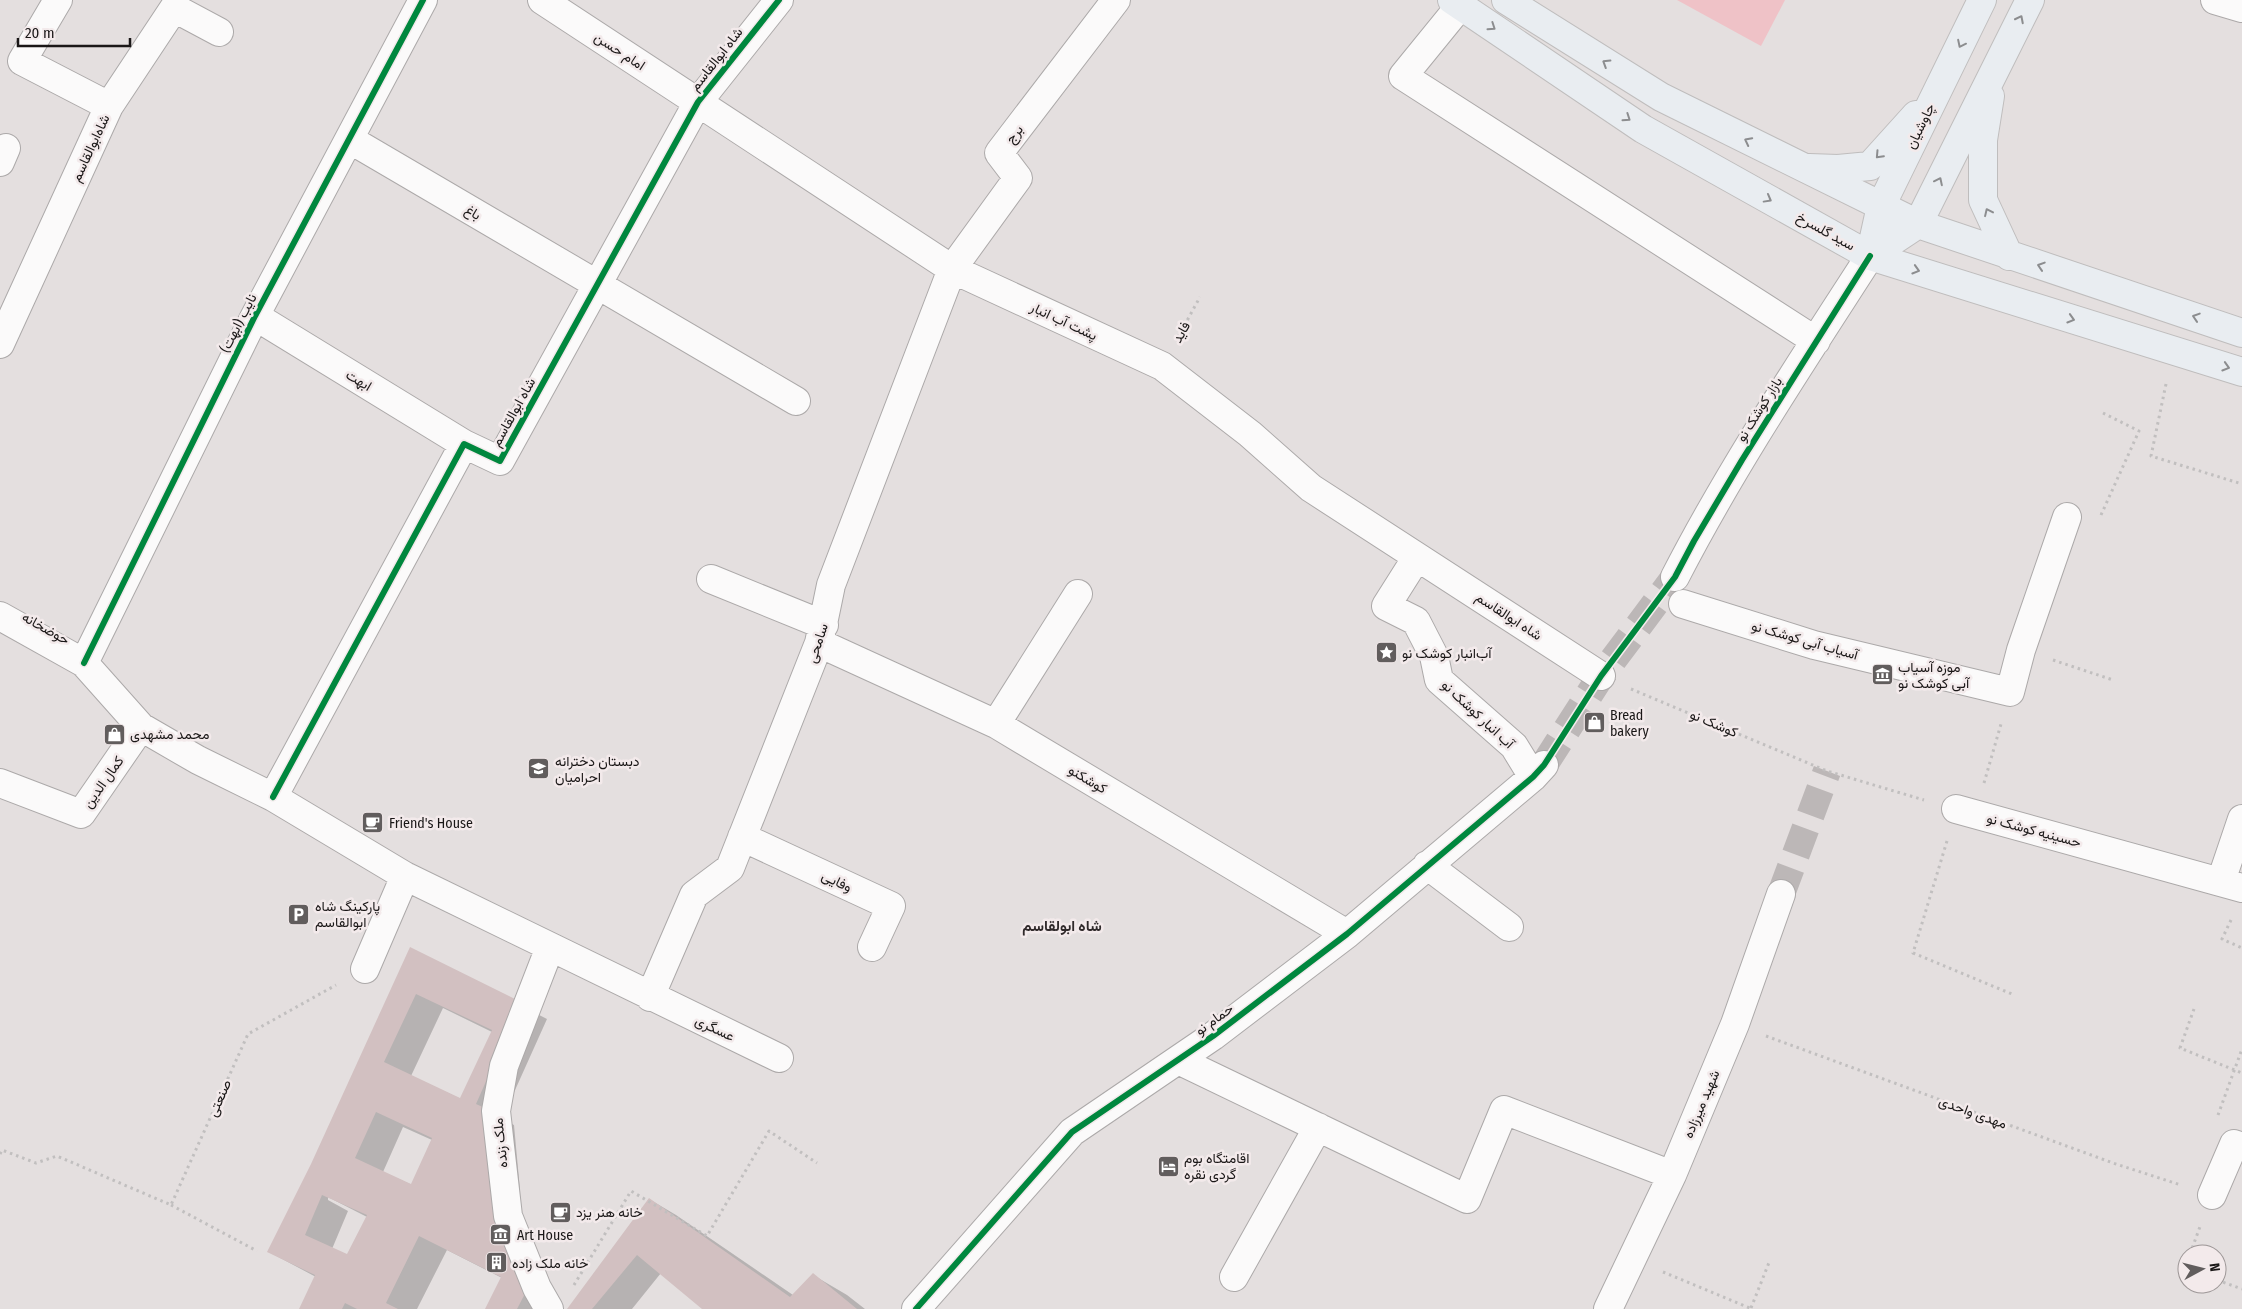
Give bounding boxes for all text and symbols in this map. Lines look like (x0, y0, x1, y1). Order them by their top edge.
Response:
scale bar (18, 15, 130, 47)
one-way arrow (2014, 16, 2024, 25)
one-way arrow (1486, 21, 1496, 30)
text: 20 m (25, 24, 55, 42)
street label: شاه ابوالقاسم (686, 24, 746, 94)
street label: امام حسن (591, 29, 648, 74)
one-way arrow (1956, 39, 1967, 48)
one-way arrow (1602, 60, 1612, 69)
street label: چاوشیان (1902, 101, 1940, 152)
street label: شاه‌ابوالقاسم (67, 112, 114, 185)
one-way arrow (1621, 112, 1630, 121)
street label: برج (1002, 122, 1028, 148)
one-way arrow (1744, 137, 1753, 147)
one-way arrow (1876, 150, 1885, 159)
one-way arrow (1933, 177, 1943, 186)
one-way arrow (1762, 192, 1771, 202)
street label: باغ (461, 201, 484, 226)
street label: سید گلسرخ (1793, 208, 1858, 256)
one-way arrow (1984, 208, 1995, 217)
one-way arrow (2038, 262, 2046, 272)
one-way arrow (1912, 265, 1920, 275)
street label: نایب (ابهت) (216, 291, 261, 356)
street label: پشت آب انبار (1026, 298, 1100, 345)
one-way arrow (2067, 313, 2075, 323)
one-way arrow (2192, 313, 2200, 323)
street label: فاید (1169, 319, 1194, 346)
one-way arrow (2222, 362, 2230, 372)
street label: ابهت (343, 366, 375, 395)
street label: بازار کوشک نو (1733, 374, 1786, 445)
street label: شاه ابوالقاسم (488, 375, 539, 450)
street label: شاه ابوالقاسم (1472, 589, 1545, 644)
street label: حوضخانه (19, 608, 73, 648)
street label: آسیاب آبی کوشک نو (1750, 617, 1862, 664)
street label: سامحی (803, 621, 832, 665)
place icon: آب‌انبار کوشک نو (1374, 641, 1398, 665)
place label: آب‌انبار کوشک نو (1402, 645, 1493, 662)
place label: موزه آسیاب آبی کوشک نو (1898, 659, 1971, 692)
museum icon: موزه آسیاب آبی کوشک نو (1870, 663, 1894, 687)
street label: آب انبار کوشک نو (1438, 677, 1519, 753)
street label: کوشک نو (1687, 706, 1740, 741)
place label: Bread bakery (1610, 707, 1649, 740)
shop icon: Bread bakery (1582, 711, 1606, 735)
shop icon: محمد مشهدی (102, 722, 126, 746)
place label: محمد مشهدی (130, 726, 209, 743)
street label: کمال الدین (79, 753, 128, 812)
place label: دبستان دخترانه احرامیان (555, 753, 640, 786)
school or university icon: دبستان دخترانه احرامیان (527, 757, 551, 781)
street label: کوشکنو (1066, 761, 1110, 797)
street label: حسینیه کوشک نو (1985, 810, 2083, 851)
cafe icon: Friend's House (361, 811, 385, 835)
place label: Friend's House (389, 815, 473, 832)
street label: وفایی (819, 867, 855, 896)
place label: پارکینگ شاه ابوالقاسم (315, 898, 380, 931)
parking icon: پارکینگ شاه ابوالقاسم (287, 902, 311, 926)
district label: شاه ابولقاسم (1022, 917, 1102, 936)
street label: حمام نو (1192, 1000, 1237, 1039)
street label: عسگری (692, 1012, 737, 1045)
street label: شهید میرزاده (1679, 1068, 1723, 1141)
street label: صنعتی (204, 1077, 235, 1119)
street label: مهدی واحدی (1936, 1092, 2009, 1133)
street label: ملک زنده (489, 1117, 512, 1169)
place label: اقامتگاه بوم گردی نقره (1184, 1150, 1249, 1183)
hotel icon: اقامتگاه بوم گردی نقره (1156, 1154, 1180, 1178)
cafe icon: خانه هنر یزد (548, 1200, 572, 1224)
place label: خانه هنر یزد (576, 1204, 643, 1221)
museum icon: Art House (489, 1223, 513, 1247)
place label: Art House (517, 1227, 573, 1244)
north arrow (2177, 1244, 2227, 1294)
building icon: خانه ملک زاده (484, 1251, 508, 1275)
place label: خانه ملک زاده (512, 1255, 588, 1272)
text: N (2205, 1262, 2223, 1273)

